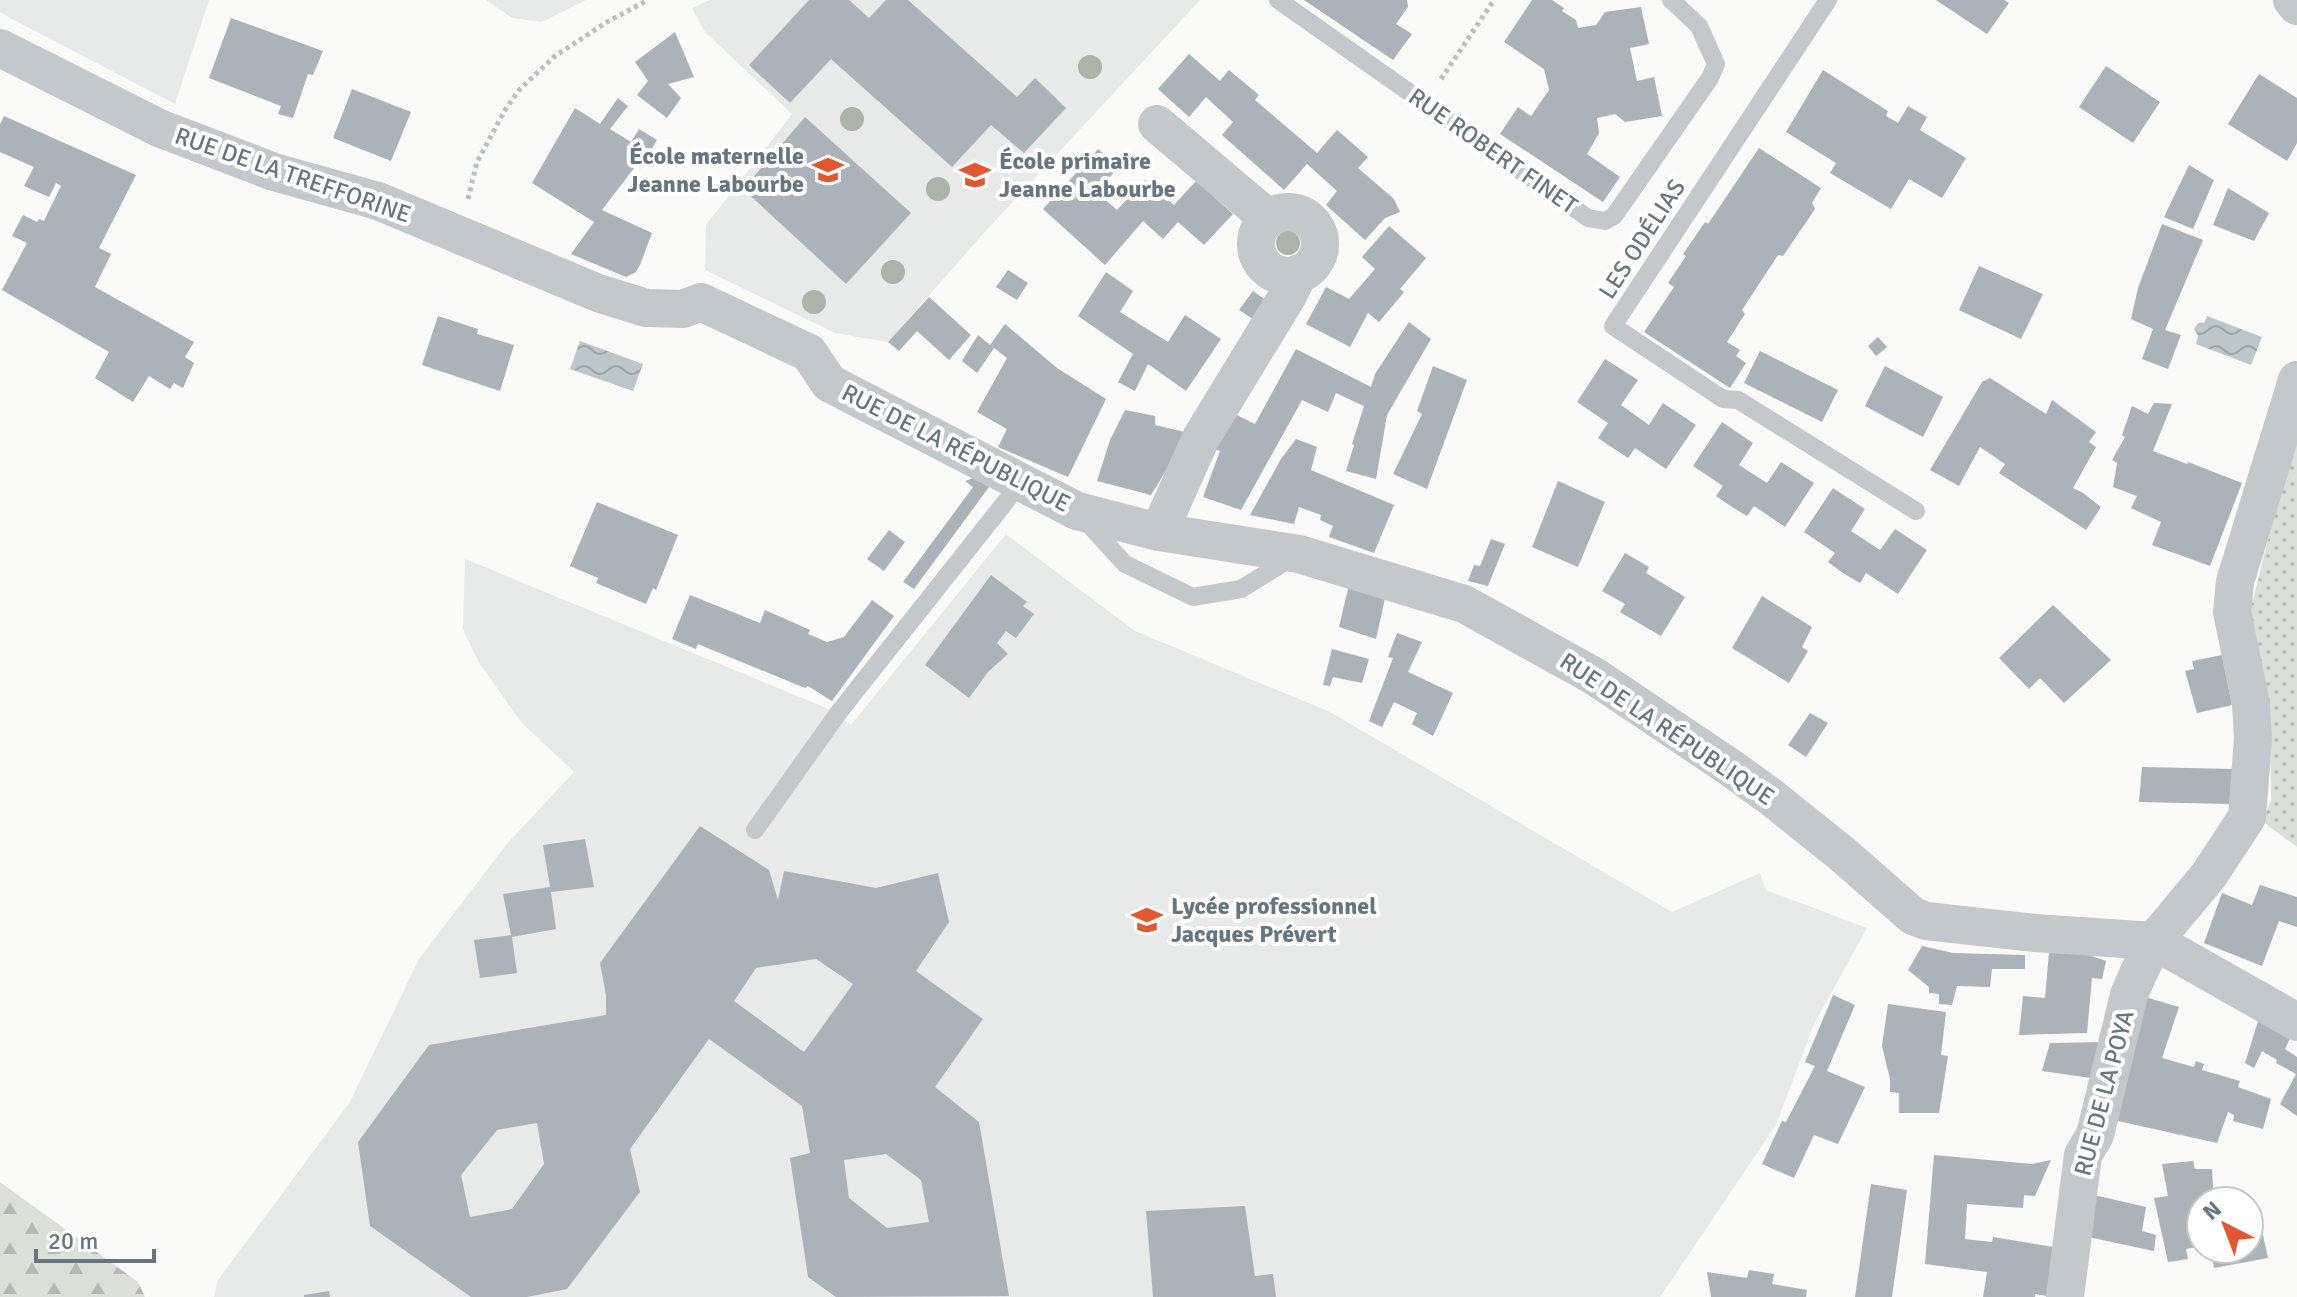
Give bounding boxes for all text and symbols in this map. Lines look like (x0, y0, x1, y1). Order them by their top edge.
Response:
street label: RUE ROBERT FINET (1403, 82, 1583, 221)
street label: RUE DE LA TREFFORINE (171, 121, 415, 229)
place label: École maternelle Jeanne Labourbe (627, 141, 804, 199)
place label: École primaire Jeanne Labourbe (999, 146, 1176, 204)
school or university icon: École maternelle Jeanne Labourbe (811, 153, 845, 187)
school or university icon: École primaire Jeanne Labourbe (958, 158, 992, 192)
street label: LES ODÉLIAS (1592, 173, 1692, 305)
street label: RUE DE LA RÉPUBLIQUE (837, 377, 1075, 519)
street label: RUE DE LA RÉPUBLIQUE (1554, 646, 1780, 812)
place label: Lycée professionnel Jacques Prévert (1171, 891, 1377, 949)
school or university icon: Lycée professionnel Jacques Prévert (1130, 903, 1164, 937)
street label: RUE DE LA POYA (2067, 1007, 2141, 1179)
north arrow (2185, 1185, 2265, 1265)
text: N (2197, 1195, 2227, 1226)
scale bar (36, 1213, 154, 1263)
text: 20 m (48, 1226, 98, 1256)

